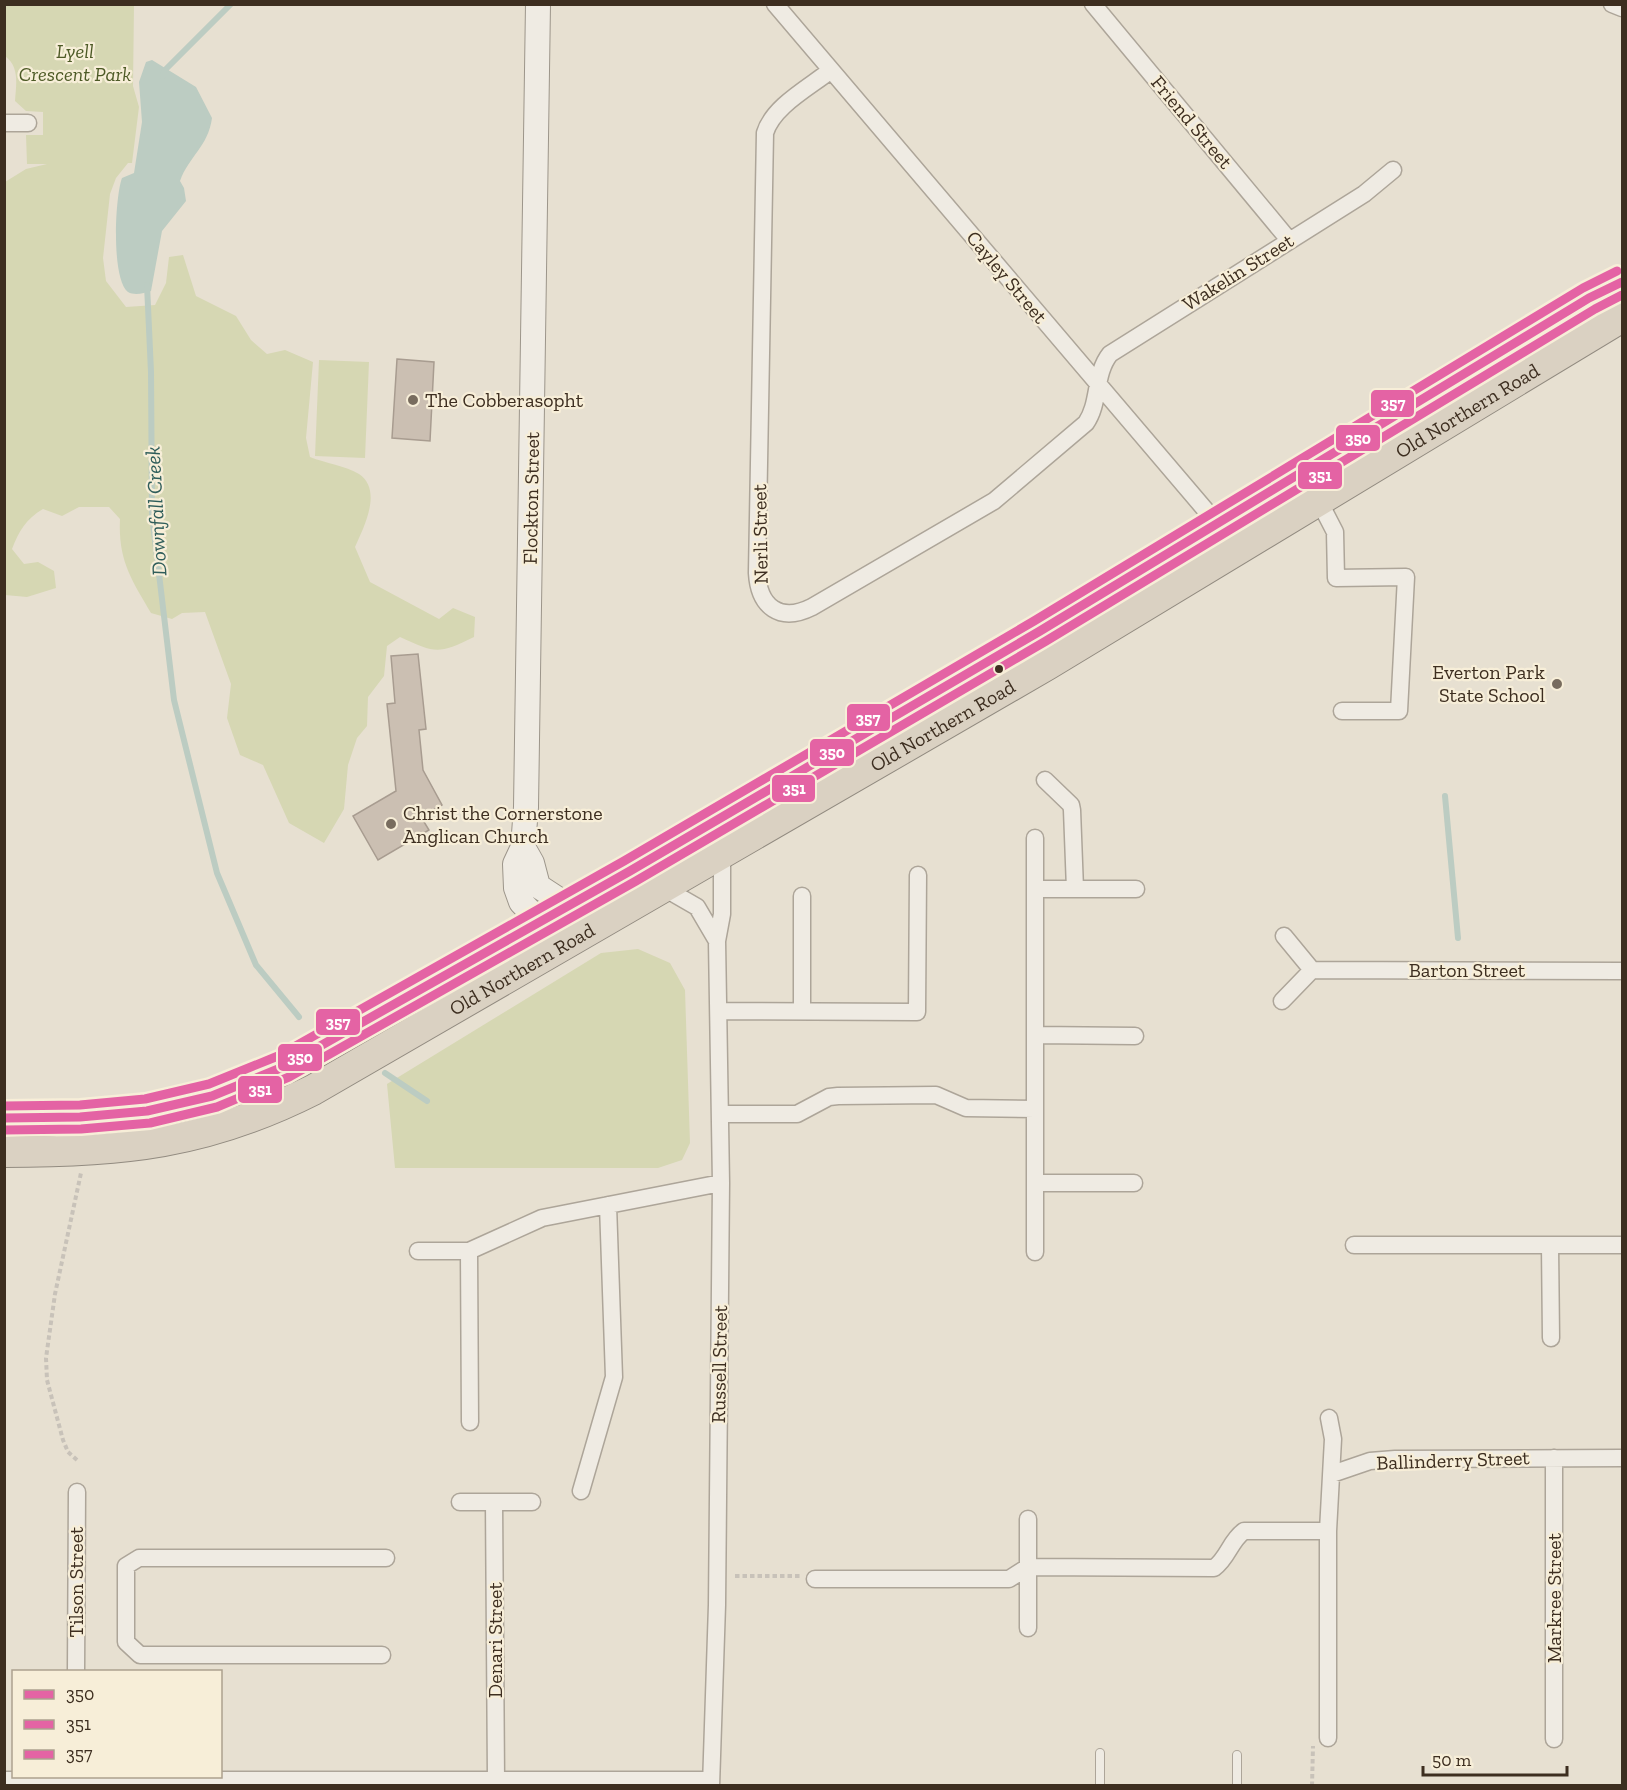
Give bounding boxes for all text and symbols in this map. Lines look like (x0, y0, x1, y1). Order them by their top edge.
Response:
park label: Lyell Crescent Park (19, 39, 131, 86)
street label: Friend Street (1146, 71, 1238, 174)
street label: Cayley Street (961, 226, 1053, 329)
street label: Wakelin Street (1178, 228, 1299, 316)
street label: Old Northern Road (1391, 358, 1543, 463)
place label: The Cobberasopht (425, 388, 584, 412)
line badge: 357 (1370, 389, 1415, 418)
marker: The Cobberasopht (406, 393, 420, 407)
text: 357 (1381, 394, 1405, 413)
line badge: 350 (1335, 424, 1381, 452)
text: 350 (1345, 429, 1371, 448)
street label: Flockton Street (518, 431, 544, 565)
water label: Downfall Creek (140, 446, 171, 576)
line badge: 351 (1297, 461, 1343, 490)
text: 351 (1308, 466, 1332, 485)
street label: Nerli Street (747, 483, 773, 584)
place label: Everton Park State School (1432, 660, 1546, 707)
unlabelled marker (993, 663, 1005, 675)
street label: Old Northern Road (866, 674, 1019, 777)
marker: Everton Park State School (1550, 677, 1564, 691)
line badge: 357 (846, 703, 891, 732)
text: 357 (856, 709, 880, 728)
line badge: 350 (809, 738, 855, 767)
text: 350 (819, 743, 845, 762)
line badge: 351 (771, 774, 816, 803)
text: 351 (782, 779, 806, 798)
place label: Christ the Cornerstone Anglican Church (403, 801, 603, 848)
marker: Christ the Cornerstone Anglican Church (384, 817, 398, 831)
street label: Old Northern Road (445, 918, 599, 1020)
street label: Barton Street (1409, 958, 1526, 982)
line badge: 357 (315, 1008, 361, 1036)
text: 357 (326, 1013, 350, 1032)
line badge: 350 (277, 1043, 323, 1072)
text: 350 (287, 1048, 313, 1067)
line badge: 351 (237, 1075, 283, 1104)
text: 351 (248, 1080, 272, 1099)
street label: Russell Street (706, 1304, 732, 1423)
street label: Ballinderry Street (1376, 1445, 1531, 1475)
street label: Tilson Street (64, 1526, 88, 1638)
street label: Markree Street (1542, 1532, 1566, 1663)
street label: Denari Street (483, 1581, 507, 1698)
legend (12, 1670, 222, 1778)
text: 350 (66, 1683, 94, 1705)
text: 351 (66, 1713, 91, 1735)
scale bar (1423, 1739, 1567, 1777)
text: 357 (66, 1743, 93, 1765)
text: 50 m (1432, 1749, 1472, 1771)

